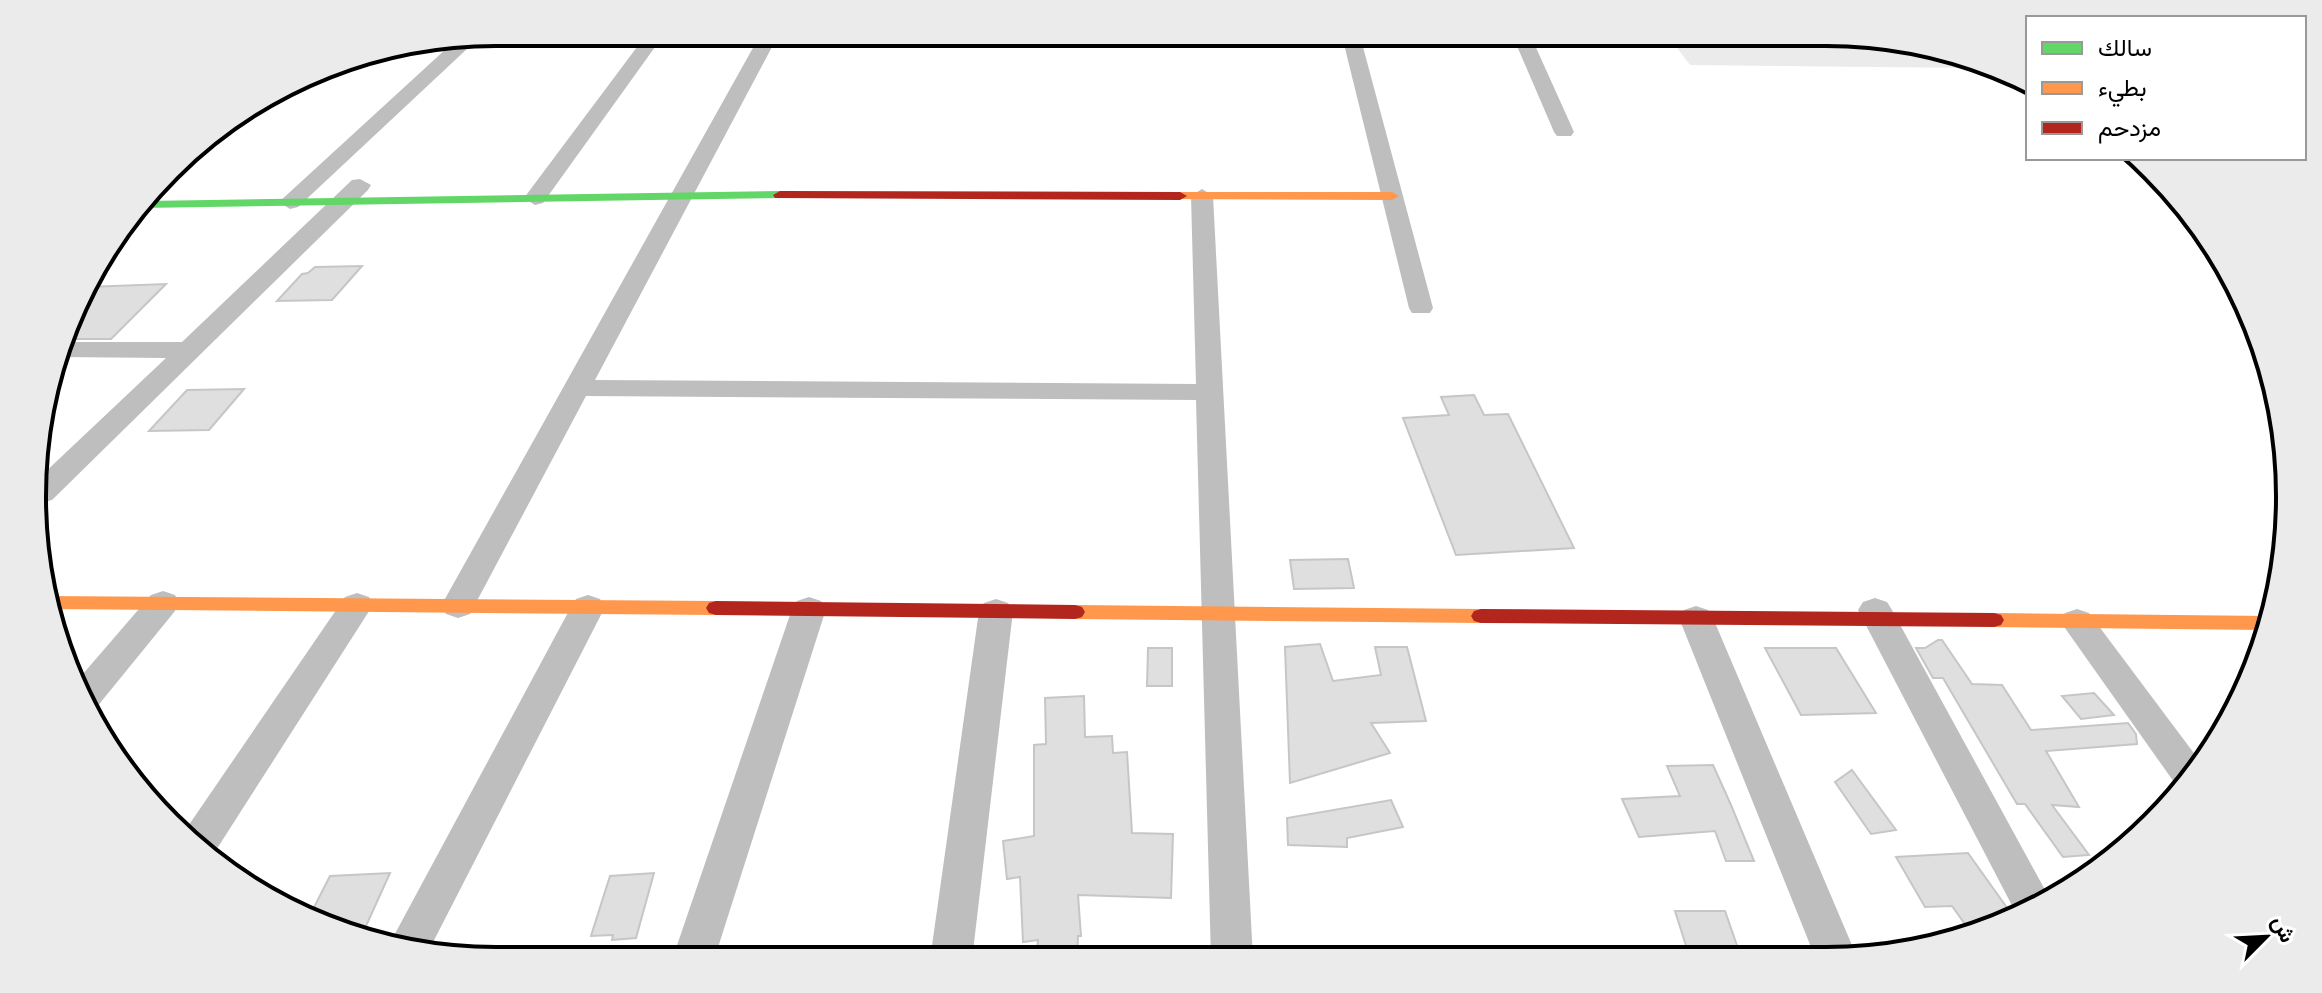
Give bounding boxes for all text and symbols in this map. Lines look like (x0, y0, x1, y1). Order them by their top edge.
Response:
legend (2026, 16, 2306, 160)
text: سالك (2098, 34, 2152, 62)
text: بطيء (2098, 74, 2147, 107)
text: مزدحم (2098, 114, 2161, 144)
north arrow (2226, 897, 2306, 977)
text: ش (2266, 912, 2301, 947)

